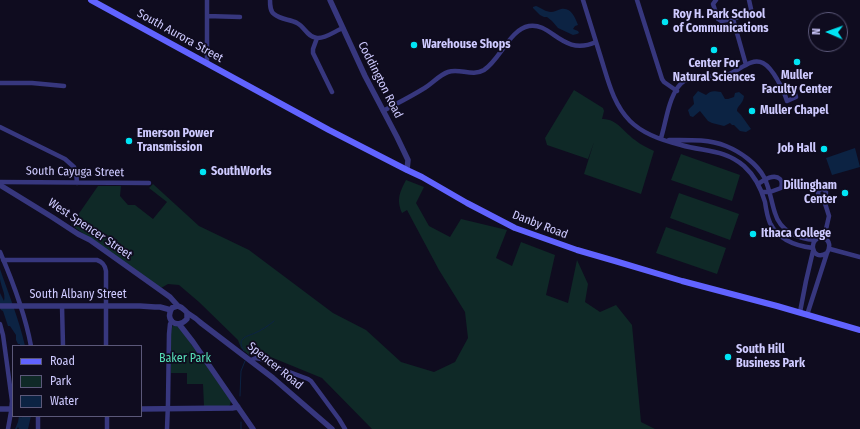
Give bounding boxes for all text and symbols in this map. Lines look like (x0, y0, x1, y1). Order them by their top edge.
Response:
street label: South Aurora Street (134, 6, 226, 66)
place label: Roy H. Park School of Communications (673, 8, 769, 36)
north arrow (808, 12, 848, 52)
marker: Roy H. Park School of Communications (660, 17, 670, 27)
text: N (810, 28, 823, 35)
place label: Warehouse Shops (422, 38, 510, 52)
street label: Coddington Road (354, 39, 406, 121)
marker: Warehouse Shops (409, 40, 419, 50)
marker: Center For Natural Sciences (709, 45, 719, 55)
place label: Center For Natural Sciences (673, 57, 755, 85)
marker: Muller Faculty Center (792, 57, 802, 67)
place label: Muller Faculty Center (762, 69, 832, 97)
place label: Muller Chapel (760, 104, 829, 118)
marker: Muller Chapel (747, 106, 757, 116)
place label: Emerson Power Transmission (137, 127, 214, 155)
marker: Emerson Power Transmission (124, 136, 134, 146)
place label: Job Hall (777, 142, 816, 156)
marker: Job Hall (819, 144, 829, 154)
street label: South Cayuga Street (26, 164, 124, 180)
place label: SouthWorks (211, 165, 272, 179)
marker: SouthWorks (198, 167, 208, 177)
place label: Dillingham Center (783, 179, 837, 207)
marker: Dillingham Center (840, 188, 850, 198)
street label: West Spencer Street (45, 195, 135, 263)
street label: Danby Road (510, 208, 570, 242)
place label: Ithaca College (761, 227, 831, 241)
marker: Ithaca College (748, 229, 758, 239)
street label: South Albany Street (29, 288, 127, 302)
street label: Spencer Road (244, 339, 306, 393)
place label: South Hill Business Park (736, 343, 805, 371)
legend (12, 345, 142, 417)
park label: Baker Park (159, 352, 211, 366)
marker: South Hill Business Park (723, 352, 733, 362)
text: Road (50, 354, 75, 368)
text: Park (50, 374, 71, 388)
text: Water (50, 394, 78, 408)

